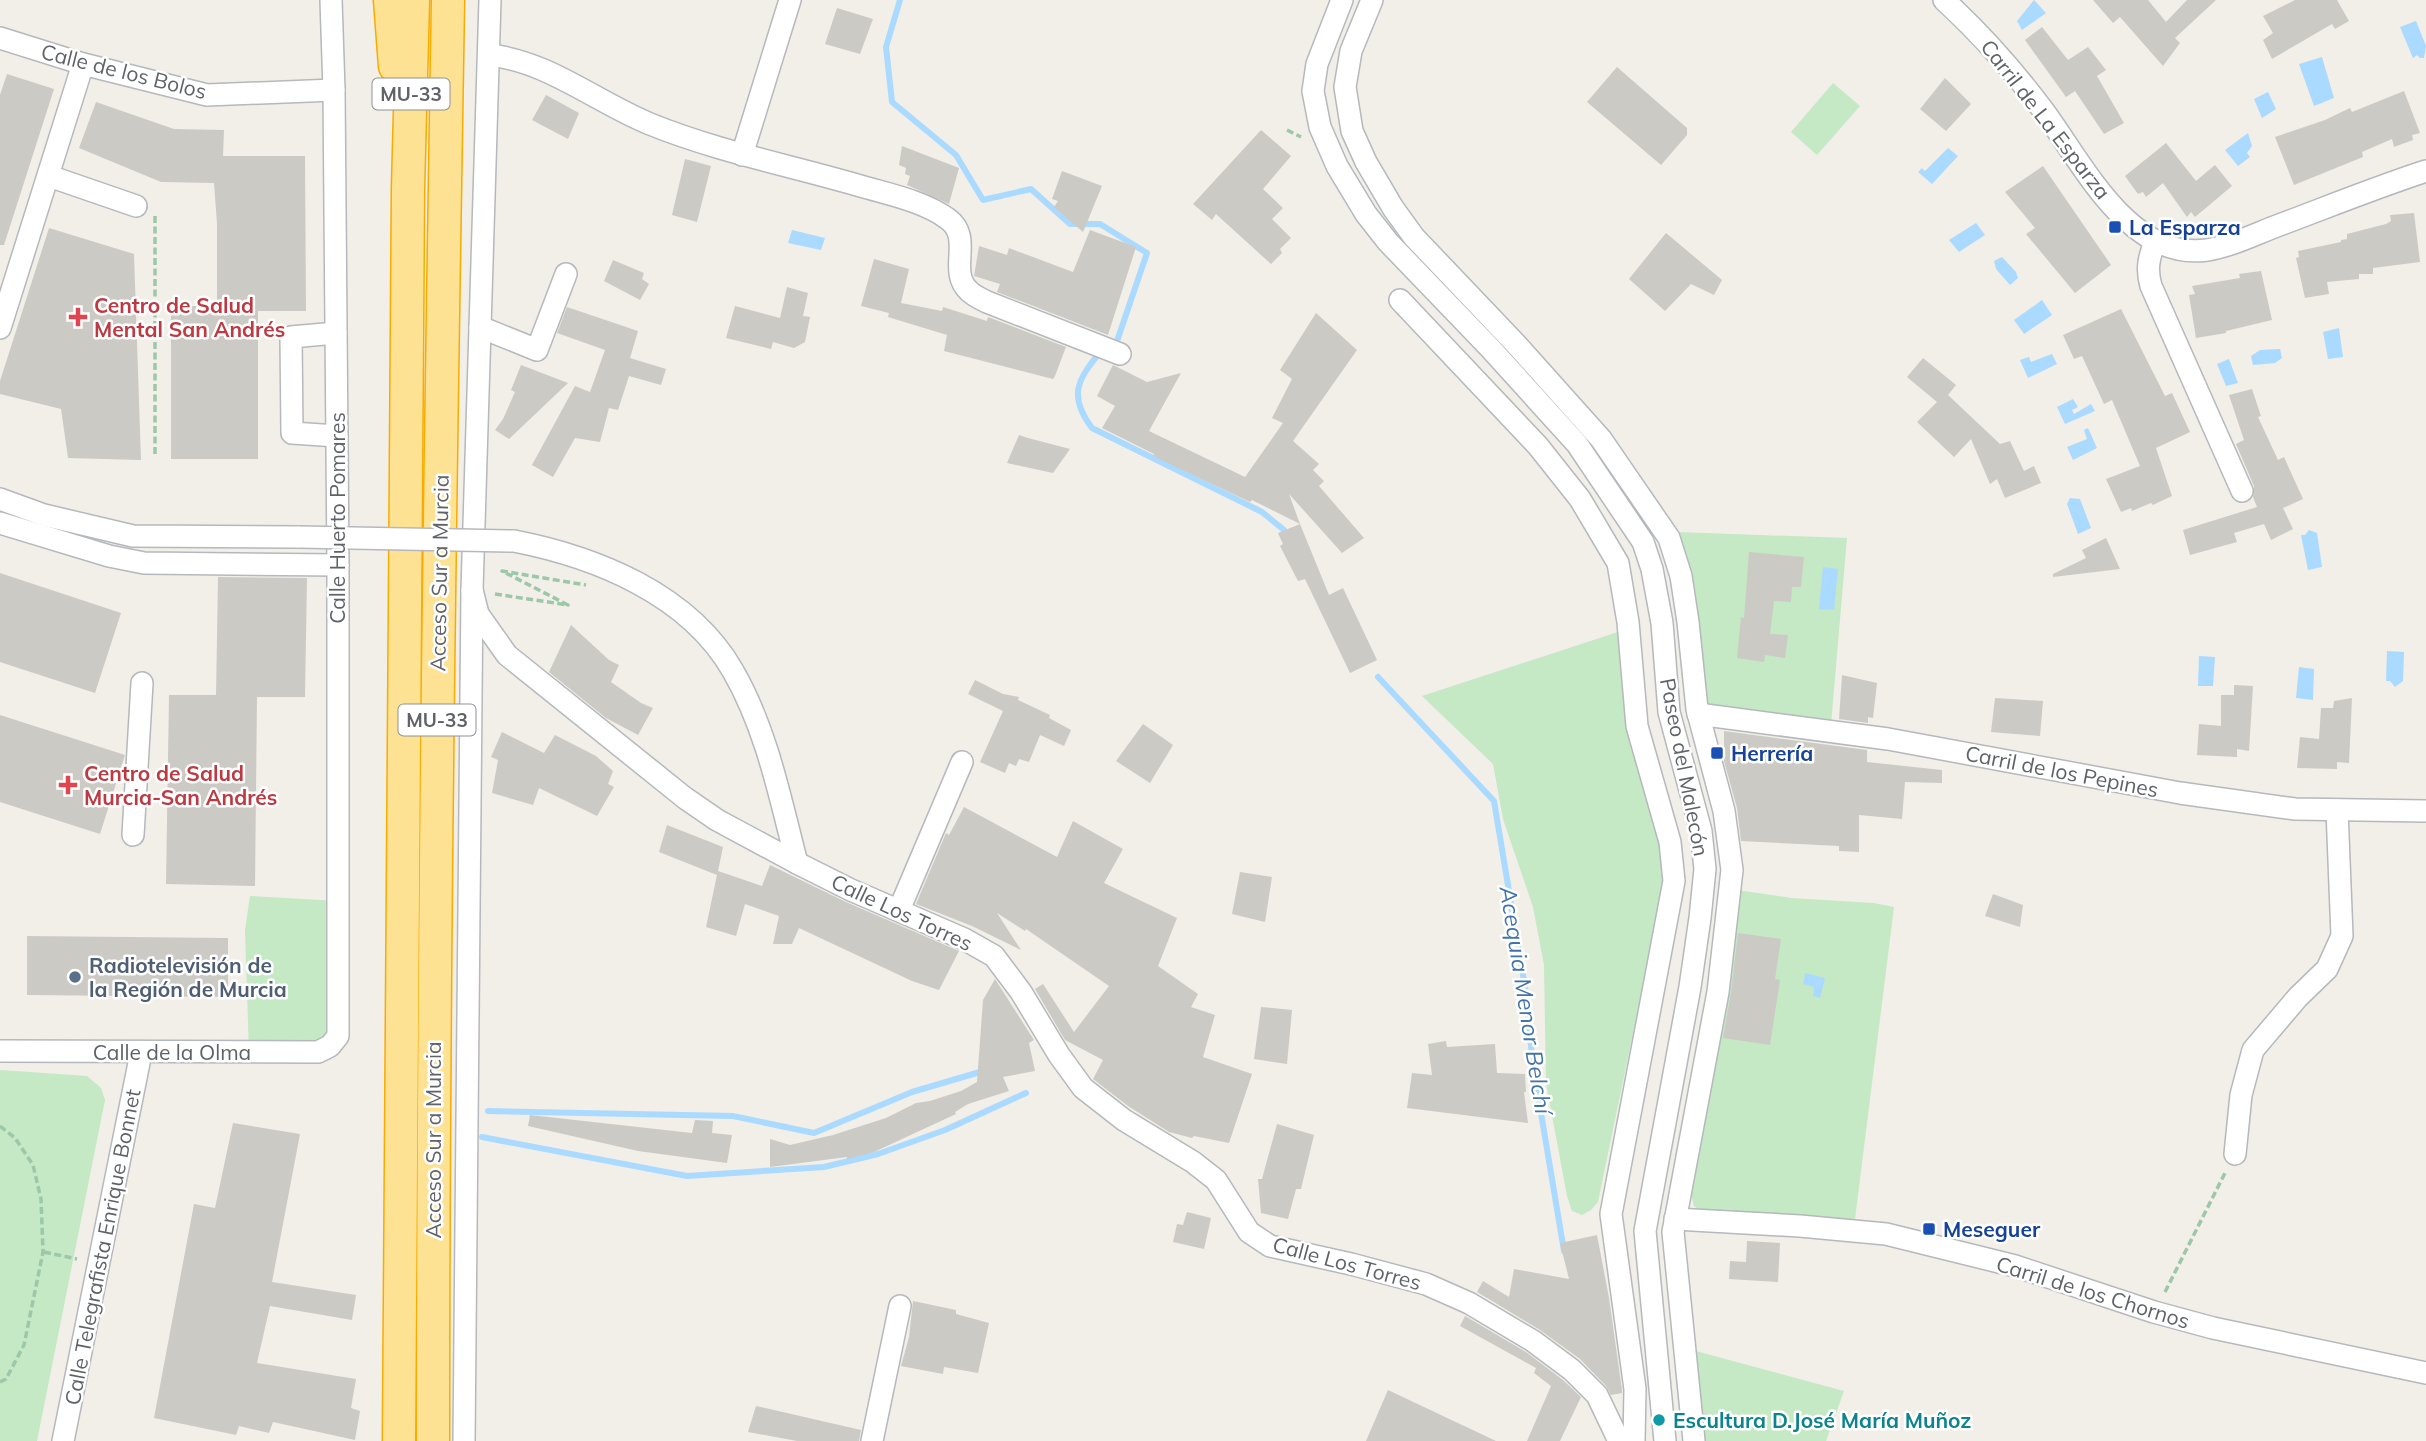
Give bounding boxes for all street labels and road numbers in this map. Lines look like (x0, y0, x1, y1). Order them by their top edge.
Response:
street label: Carril de La Esparza (1976, 34, 2116, 204)
street label: Calle de los Bolos (39, 38, 209, 104)
road number: MU-33 (372, 78, 450, 110)
street label: Calle Huerto Pomares (324, 412, 350, 624)
street label: Acceso Sur a Murcia (424, 474, 454, 672)
street label: Paseo del Malecón (1655, 676, 1715, 858)
road number: MU-33 (398, 705, 476, 736)
street label: Carril de los Pepines (1963, 740, 2161, 802)
street label: Calle Los Torres (827, 868, 977, 956)
street label: Calle de la Olma (93, 1039, 251, 1065)
street label: Acceso Sur a Murcia (420, 1041, 446, 1239)
street label: Calle Telegrafista Enrique Bonnet (59, 1087, 145, 1407)
street label: Calle Los Torres (1270, 1231, 1424, 1295)
street label: Carril de los Chornos (1993, 1250, 2193, 1334)

